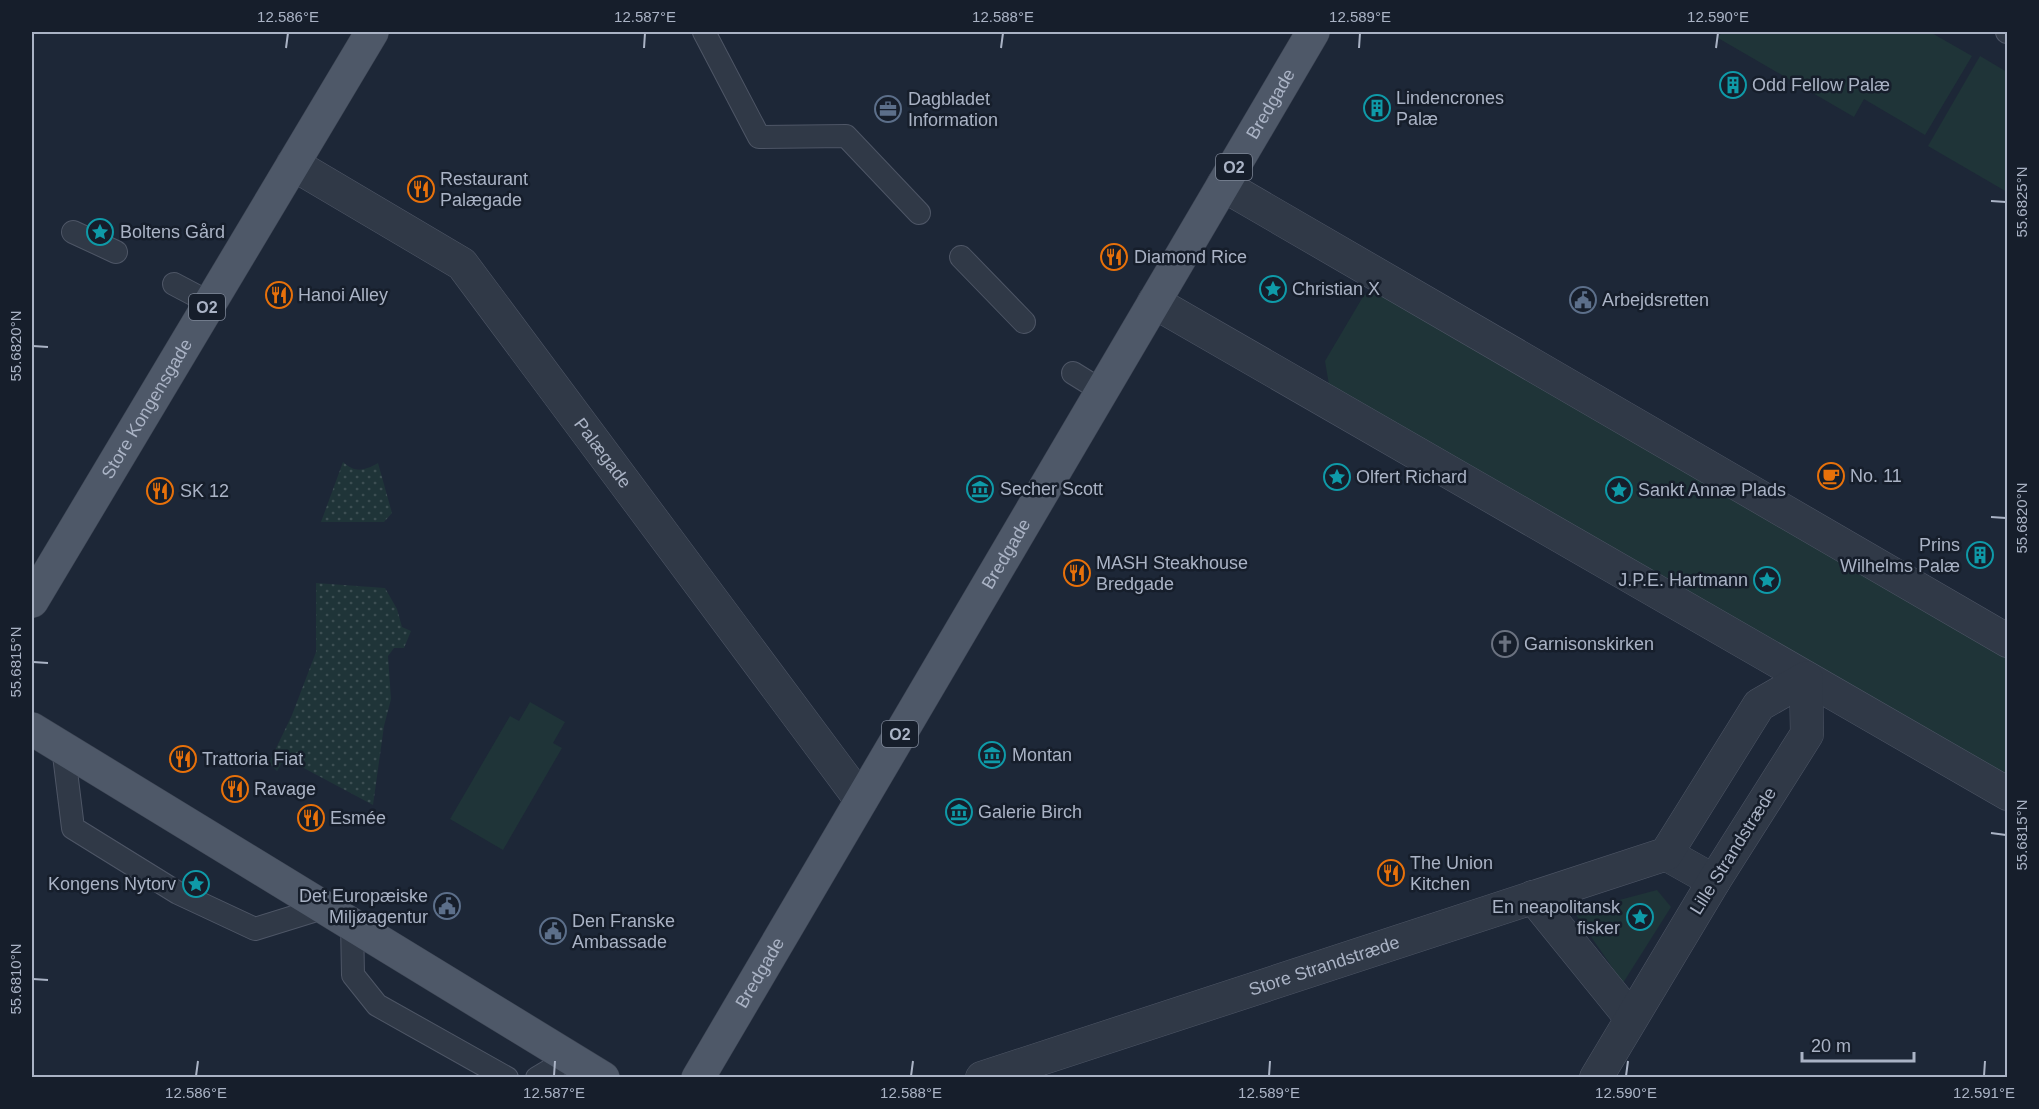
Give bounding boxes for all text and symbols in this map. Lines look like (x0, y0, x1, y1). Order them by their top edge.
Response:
text: 12.586°E (257, 8, 319, 25)
text: 12.587°E (614, 8, 676, 25)
text: 12.588°E (972, 8, 1034, 25)
text: 12.589°E (1329, 8, 1391, 25)
text: 12.590°E (1687, 8, 1749, 25)
street label: Bredgade (1242, 65, 1299, 143)
building icon: Odd Fellow Palæ (1718, 70, 1748, 100)
place label: Odd Fellow Palæ (1752, 75, 1890, 95)
place label: Lindencrones Palæ (1396, 88, 1504, 129)
place label: Dagbladet Information (908, 89, 998, 130)
building icon: Lindencrones Palæ (1362, 93, 1392, 123)
office icon: Dagbladet Information (873, 94, 903, 124)
road number: O2 (1216, 154, 1252, 180)
text: 55.6825°N (2013, 166, 2030, 238)
place label: Restaurant Palægade (440, 169, 528, 210)
restaurant icon: Restaurant Palægade (406, 174, 436, 204)
place icon: Boltens Gård (85, 217, 115, 247)
place label: Boltens Gård (120, 222, 225, 242)
restaurant icon: Diamond Rice (1099, 242, 1129, 272)
place label: Diamond Rice (1134, 247, 1247, 267)
place icon: Christian X (1258, 274, 1288, 304)
place label: Christian X (1292, 279, 1380, 299)
restaurant icon: Hanoi Alley (264, 280, 294, 310)
place label: Hanoi Alley (298, 285, 388, 305)
public building icon: Arbejdsretten (1568, 285, 1598, 315)
place label: Arbejdsretten (1602, 290, 1709, 310)
road number: O2 (189, 294, 225, 320)
text: 55.6820°N (7, 310, 24, 382)
street label: Store Kongensgade (97, 335, 196, 482)
street label: Palægade (570, 414, 635, 492)
cafe icon: No. 11 (1816, 461, 1846, 491)
place icon: Olfert Richard (1322, 462, 1352, 492)
place label: No. 11 (1850, 466, 1902, 486)
place label: Olfert Richard (1356, 467, 1467, 487)
museum icon: Secher Scott (965, 474, 995, 504)
place icon: Sankt Annæ Plads (1604, 475, 1634, 505)
restaurant icon: SK 12 (145, 476, 175, 506)
place label: Secher Scott (1000, 479, 1103, 499)
place label: Sankt Annæ Plads (1638, 480, 1786, 500)
place label: SK 12 (180, 481, 229, 501)
text: 55.6820°N (2013, 482, 2030, 554)
street label: Bredgade (978, 515, 1035, 593)
place label: Prins Wilhelms Palæ (1840, 535, 1960, 576)
building icon: Prins Wilhelms Palæ (1965, 540, 1995, 570)
place label: MASH Steakhouse Bredgade (1096, 553, 1248, 594)
restaurant icon: MASH Steakhouse Bredgade (1062, 558, 1092, 588)
place icon: J.P.E. Hartmann (1752, 565, 1782, 595)
place label: J.P.E. Hartmann (1618, 570, 1748, 590)
text: 55.6815°N (7, 626, 24, 698)
church icon: Garnisonskirken (1490, 629, 1520, 659)
place label: Garnisonskirken (1524, 634, 1654, 654)
road number: O2 (882, 721, 918, 747)
museum icon: Montan (977, 740, 1007, 770)
restaurant icon: Trattoria Fiat (168, 744, 198, 774)
place label: Montan (1012, 745, 1072, 765)
place label: Trattoria Fiat (202, 749, 303, 769)
restaurant icon: Ravage (220, 774, 250, 804)
place label: Ravage (254, 779, 316, 799)
street label: Lille Strandstræde (1686, 784, 1780, 918)
museum icon: Galerie Birch (944, 797, 974, 827)
text: 55.6815°N (2013, 799, 2030, 871)
place label: Galerie Birch (978, 802, 1082, 822)
restaurant icon: Esmée (296, 803, 326, 833)
place label: Esmée (330, 808, 386, 828)
place label: The Union Kitchen (1410, 853, 1493, 894)
restaurant icon: The Union Kitchen (1376, 858, 1406, 888)
place icon: Kongens Nytorv (181, 869, 211, 899)
place label: Kongens Nytorv (48, 874, 176, 894)
place label: Det Europæiske Miljøagentur (299, 886, 428, 927)
public building icon: Det Europæiske Miljøagentur (432, 891, 462, 921)
place label: En neapolitansk fisker (1492, 897, 1621, 938)
place icon: En neapolitansk fisker (1625, 902, 1655, 932)
place label: Den Franske Ambassade (572, 911, 675, 952)
public building icon: Den Franske Ambassade (538, 916, 568, 946)
street label: Store Strandstræde (1246, 932, 1402, 1000)
street label: Bredgade (731, 934, 788, 1012)
text: 55.6810°N (7, 943, 24, 1015)
scale bar (1802, 1025, 1914, 1063)
text: 20 m (1811, 1036, 1851, 1056)
text: 12.586°E (165, 1084, 227, 1101)
text: 12.587°E (523, 1084, 585, 1101)
text: 12.588°E (880, 1084, 942, 1101)
text: 12.589°E (1238, 1084, 1300, 1101)
text: 12.590°E (1595, 1084, 1657, 1101)
text: 12.591°E (1953, 1084, 2015, 1101)

